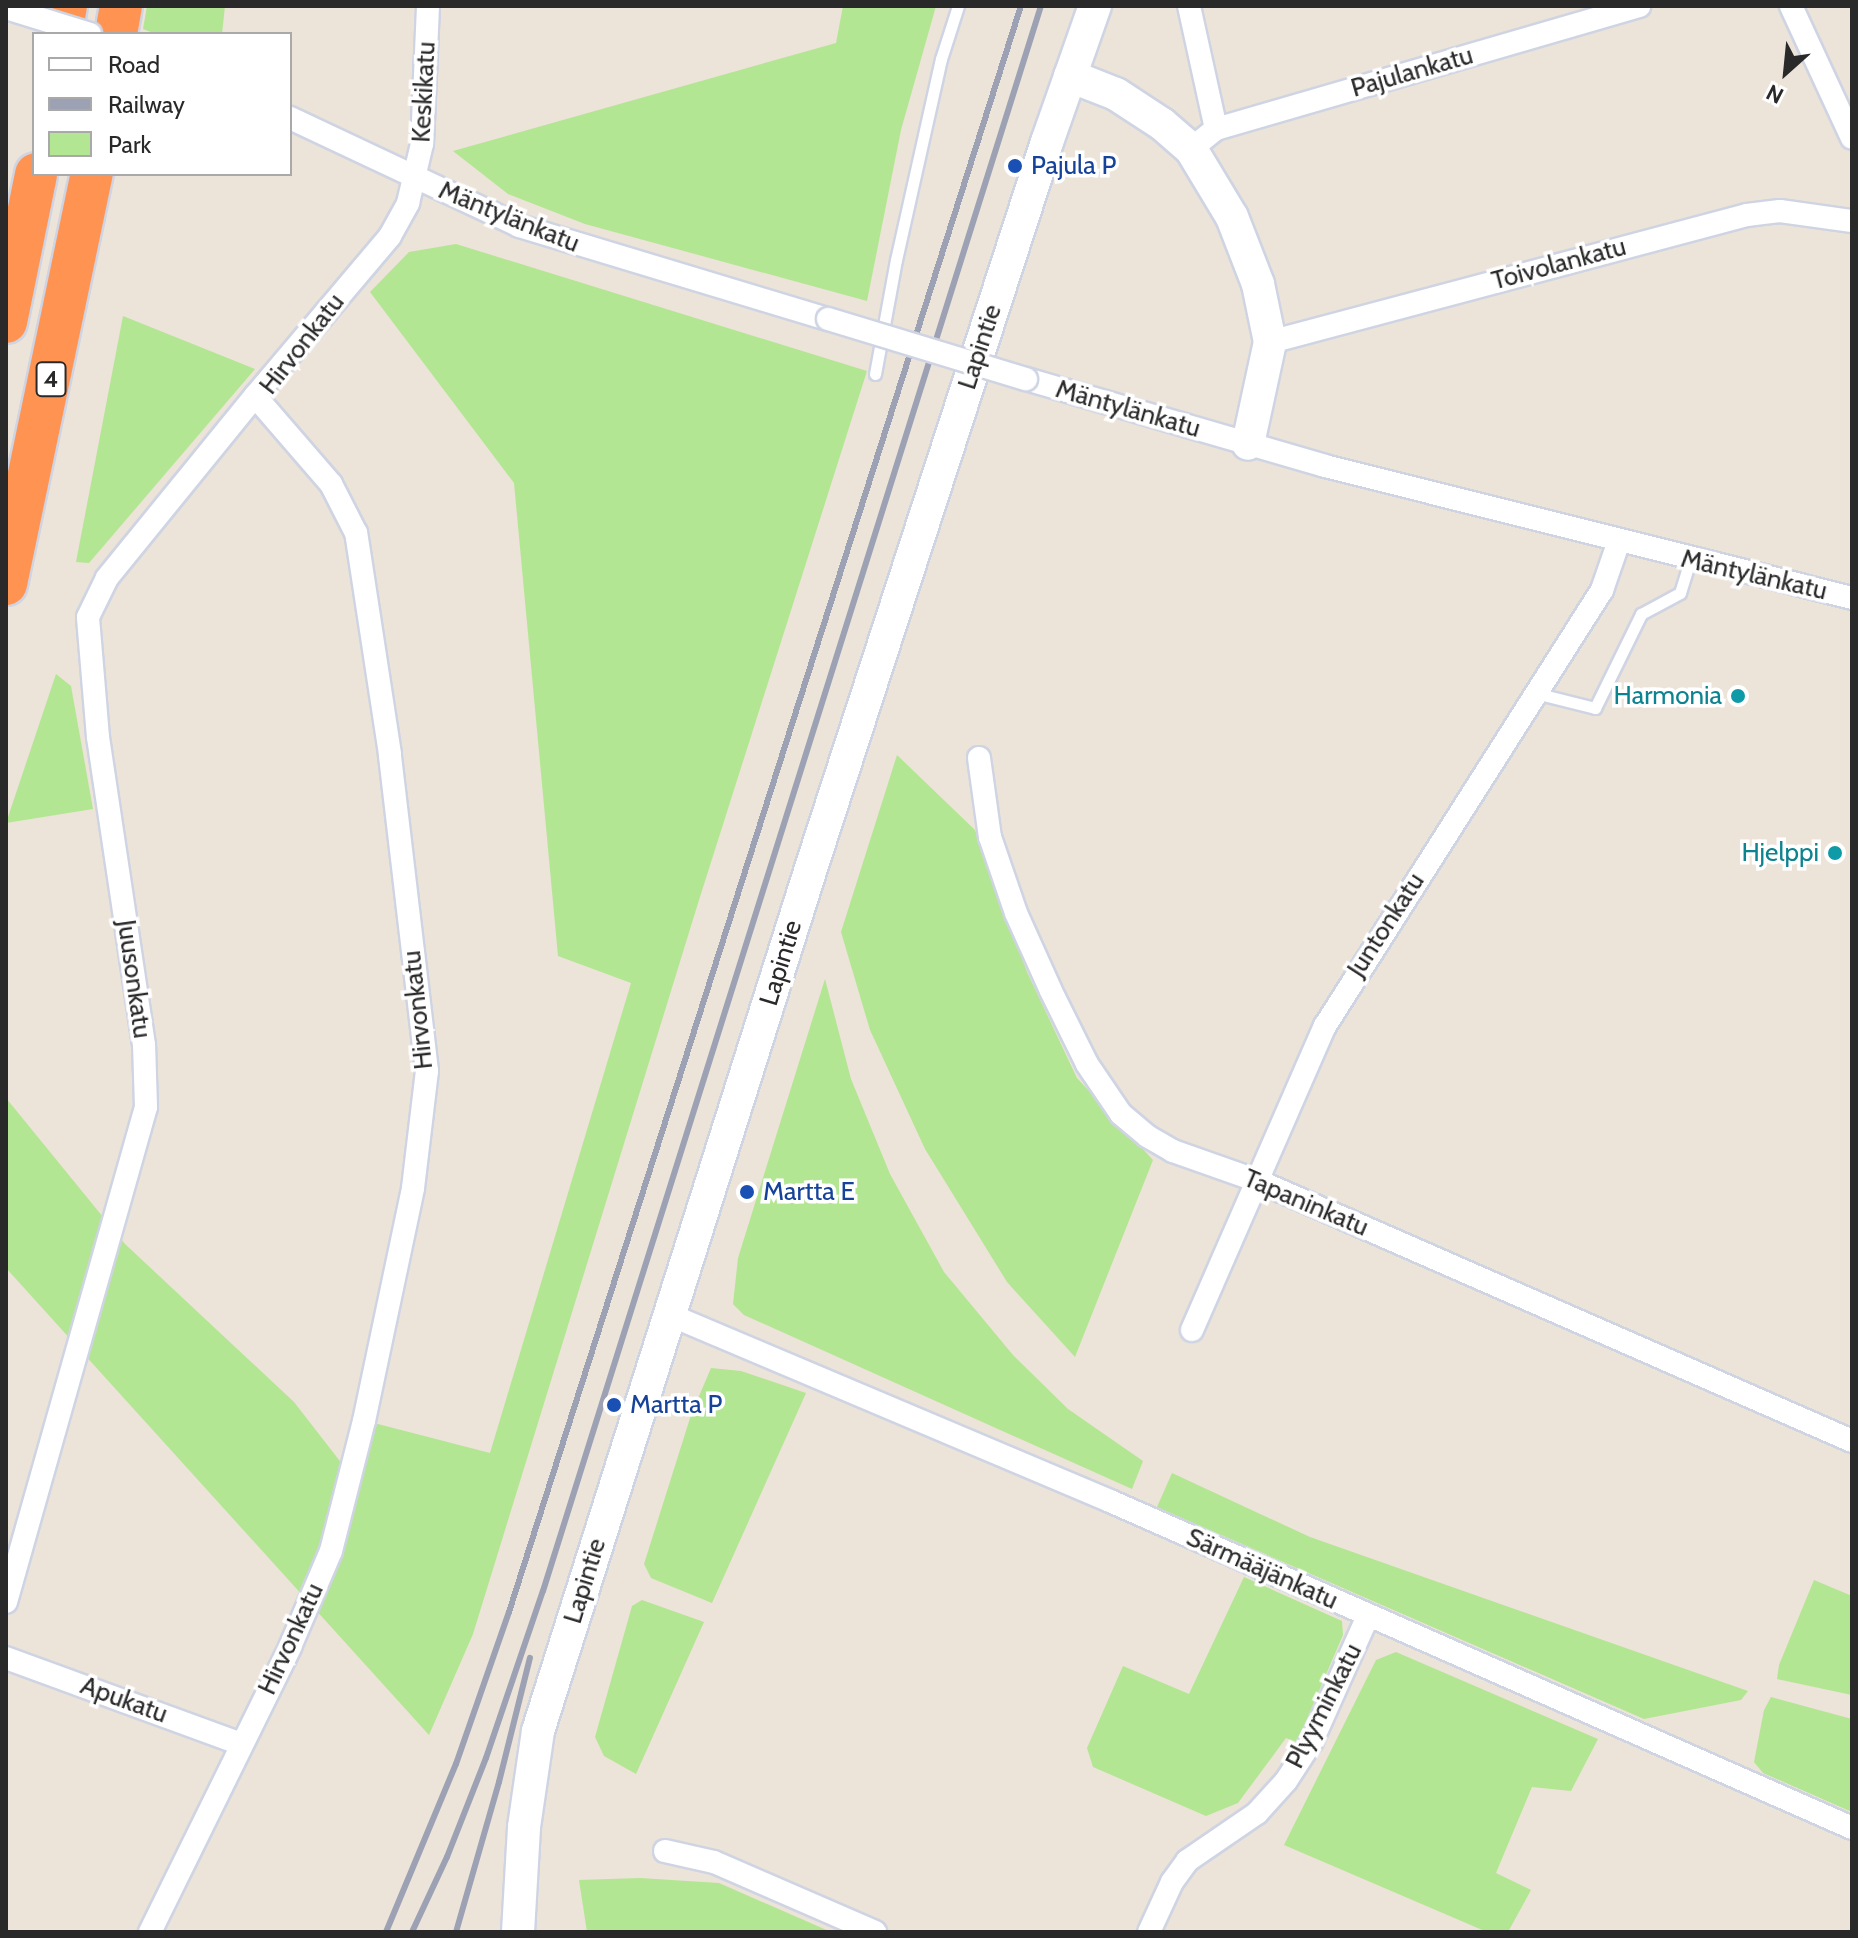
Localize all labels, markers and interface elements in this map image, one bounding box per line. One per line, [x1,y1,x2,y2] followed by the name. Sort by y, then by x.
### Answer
[32,32,292,176] legend
[1746,32,1826,112] north arrow
[1347,40,1477,104] street label: Pajulankatu
[406,41,442,143] street label: Keskikatu
[108,50,160,79] text: Road
[1762,78,1788,109] text: N
[108,90,185,119] text: Railway
[108,130,151,159] text: Park
[1031,150,1116,182] place label: Pajula P
[1006,157,1024,175] marker: Pajula P
[434,175,584,259] street label: Mäntylänkatu
[1488,231,1630,297] street label: Toivolankatu
[253,287,351,401] street label: Hirvonkatu
[952,301,1008,393] street label: Lapintie
[35,359,67,399] road number: 4
[1052,373,1204,445] street label: Mäntylänkatu
[1678,543,1830,607] street label: Mäntylänkatu
[1614,680,1722,712] place label: Harmonia
[1729,687,1747,705] marker: Harmonia
[1741,837,1819,869] place label: Hjelppi
[1826,844,1844,862] marker: Hjelppi
[1341,867,1431,983] street label: Juntonkatu
[753,917,809,1009] street label: Lapintie
[110,918,158,1040] street label: Juusonkatu
[396,949,440,1071] street label: Hirvonkatu
[1239,1163,1373,1243] street label: Tapaninkatu
[763,1176,855,1208] place label: Martta E
[738,1183,756,1201] marker: Martta E
[630,1389,722,1421] place label: Martta P
[605,1396,623,1414] marker: Martta P
[1182,1522,1342,1616] street label: Särmääjänkatu
[557,1535,613,1627] street label: Lapintie
[252,1578,330,1700] street label: Hirvonkatu
[1279,1638,1369,1774] street label: Plyyminkatu
[76,1670,172,1730] street label: Apukatu

